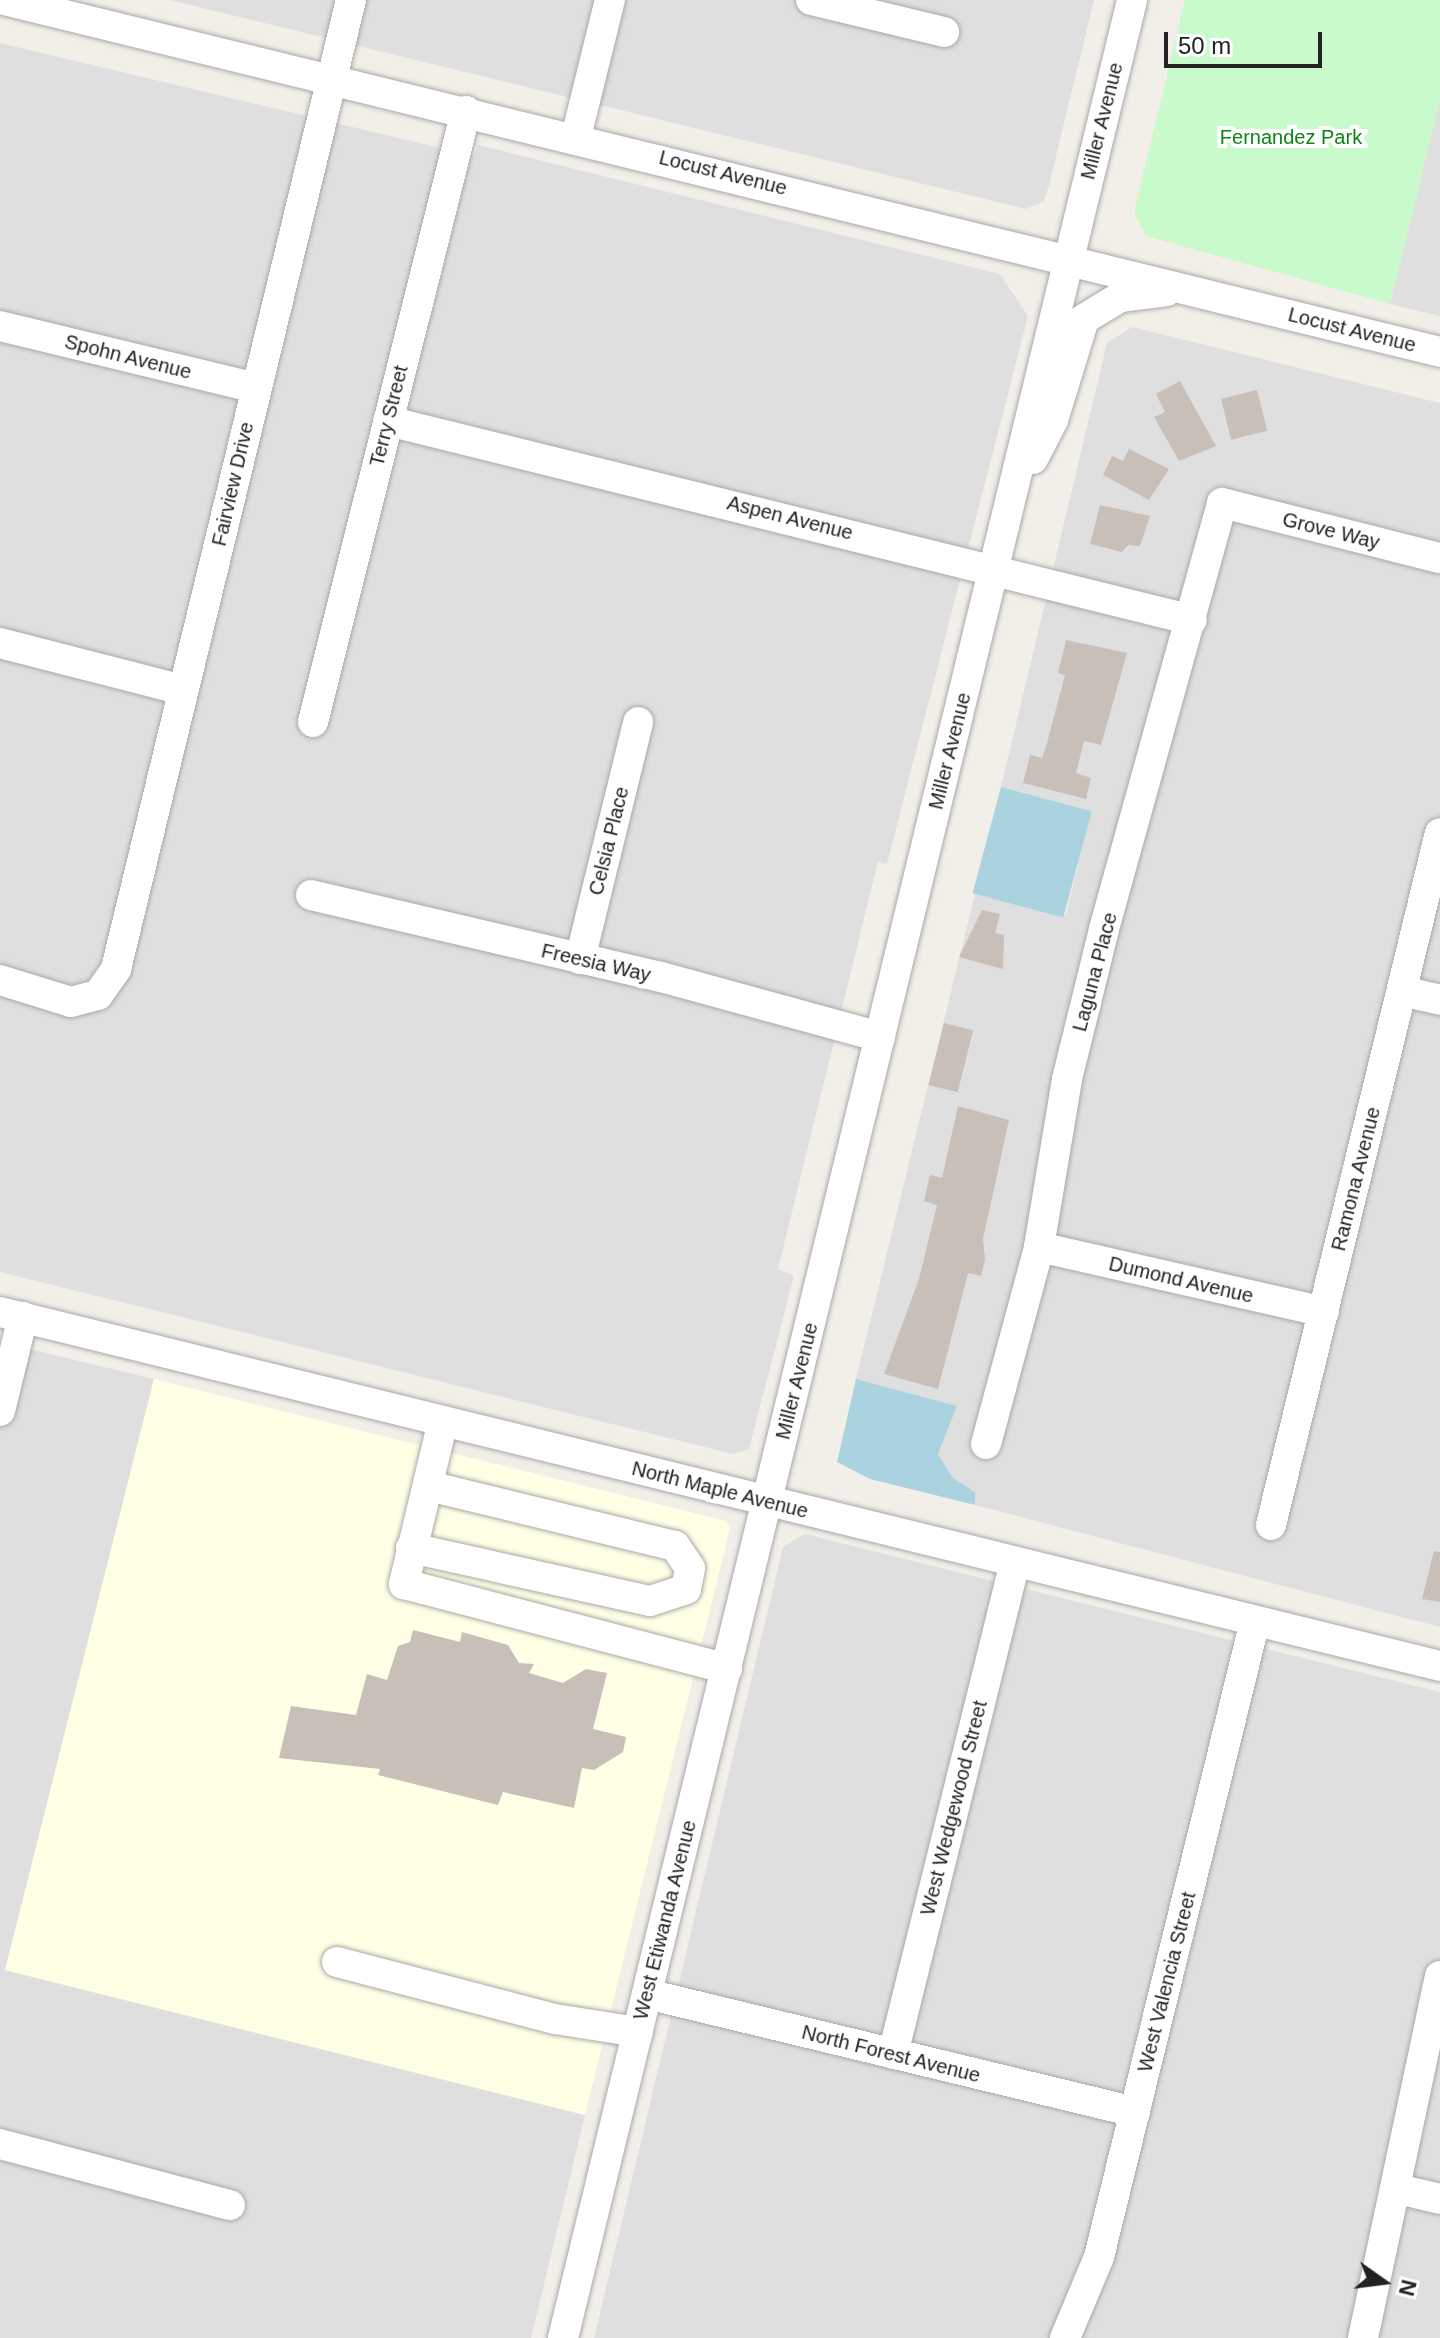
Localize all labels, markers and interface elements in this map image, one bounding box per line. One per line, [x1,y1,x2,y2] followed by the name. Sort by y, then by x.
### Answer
[1168,16,1326,66] scale bar
[1178,32,1231,59] text: 50 m
[1076,59,1128,183] street label: Miller Avenue
[1220,125,1362,149] park label: Fernandez Park
[656,145,790,201] street label: Locust Avenue
[1285,302,1419,358] street label: Locust Avenue
[62,330,194,384] street label: Spohn Avenue
[365,363,413,469] street label: Terry Street
[207,420,259,548] street label: Fairview Drive
[724,491,856,545] street label: Aspen Avenue
[1280,507,1382,555] street label: Grove Way
[924,689,976,813] street label: Miller Avenue
[584,784,634,898] street label: Celsia Place
[1068,910,1122,1034] street label: Laguna Place
[539,939,653,987] street label: Freesia Way
[1326,1104,1386,1254] street label: Ramona Avenue
[1106,1252,1256,1308] street label: Dumond Avenue
[771,1319,823,1443] street label: Miller Avenue
[629,1456,811,1524] street label: North Maple Avenue
[916,1698,992,1918] street label: West Wedgewood Street
[628,1817,702,2023] street label: West Etiwanda Avenue
[1133,1889,1201,2075] street label: West Valencia Street
[799,2020,983,2088] street label: North Forest Avenue
[1344,2242,1424,2322] north arrow
[1394,2277,1422,2299] text: N

